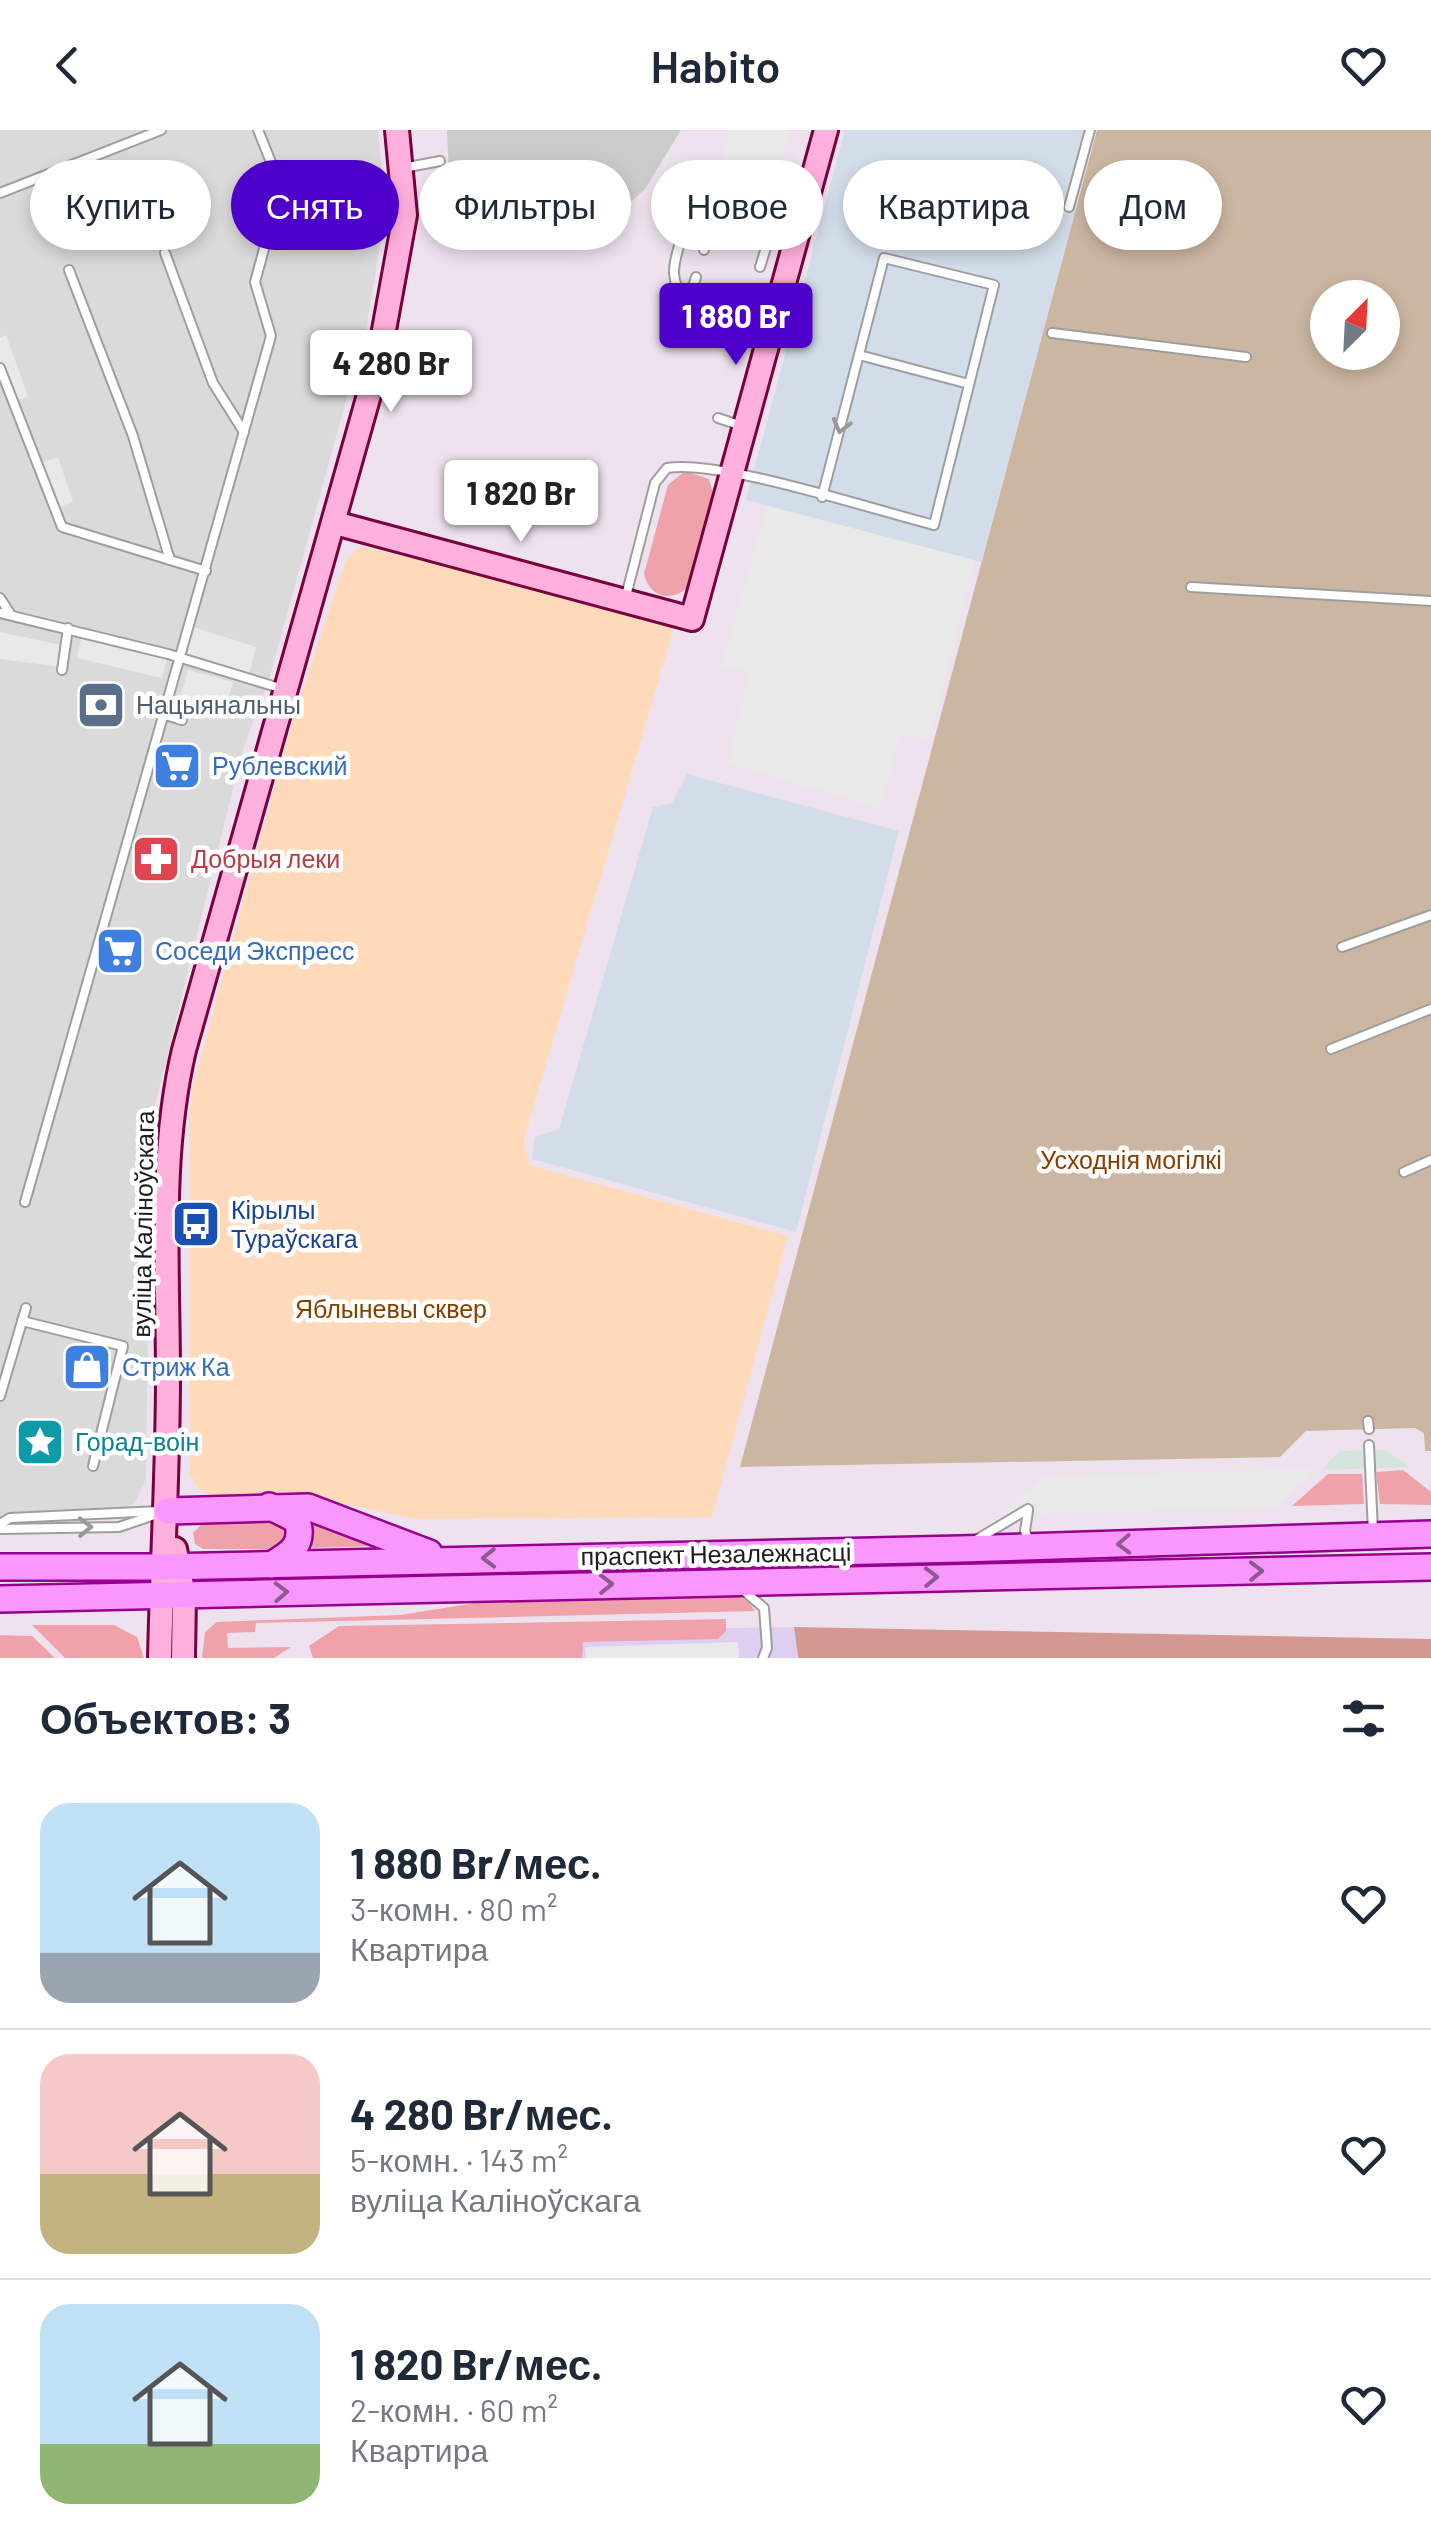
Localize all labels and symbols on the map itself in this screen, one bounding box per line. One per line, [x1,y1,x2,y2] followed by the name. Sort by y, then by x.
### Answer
[1310,280,1400,370] north arrow
[633,283,839,368] pin: 1 880 Br
[288,330,494,415] pin: 4 280 Br
[831,417,852,434] one-way arrow
[418,460,624,545] pin: 1 820 Br
[75,679,127,731] bank icon: Нацыянальны
[136,689,301,719] place label: Нацыянальны
[151,740,203,792] supermarket icon: Рублевский
[212,750,348,780] place label: Рублевский
[130,833,182,885] pharmacy icon: Добрыя леки
[191,843,340,873] place label: Добрыя леки
[94,925,146,977] supermarket icon: Соседи Экспресс
[155,935,354,965] place label: Соседи Экспресс
[125,1110,159,1338] street label: вуліца Каліноўскага
[1040,1144,1222,1174] park label: Усходнія могілкі
[231,1194,358,1253] place label: Кірылы Тураўскага
[170,1198,222,1250] bus stop icon: Кірылы Тураўскага
[295,1293,487,1323] park label: Яблыневы сквер
[61,1341,113,1393] shop icon: Стриж Ка
[122,1351,230,1381] place label: Стриж Ка
[14,1416,66,1468] place icon: Горад-воін
[75,1426,199,1456] place label: Горад-воін
[78,1517,94,1538] one-way arrow
[1115,1534,1131,1555] one-way arrow
[580,1536,852,1570] street label: праспект Незалежнасці
[481,1548,497,1569] one-way arrow
[1248,1560,1264,1581] one-way arrow
[923,1567,939,1588] one-way arrow
[598,1574,614,1595] one-way arrow
[273,1582,289,1603] one-way arrow

